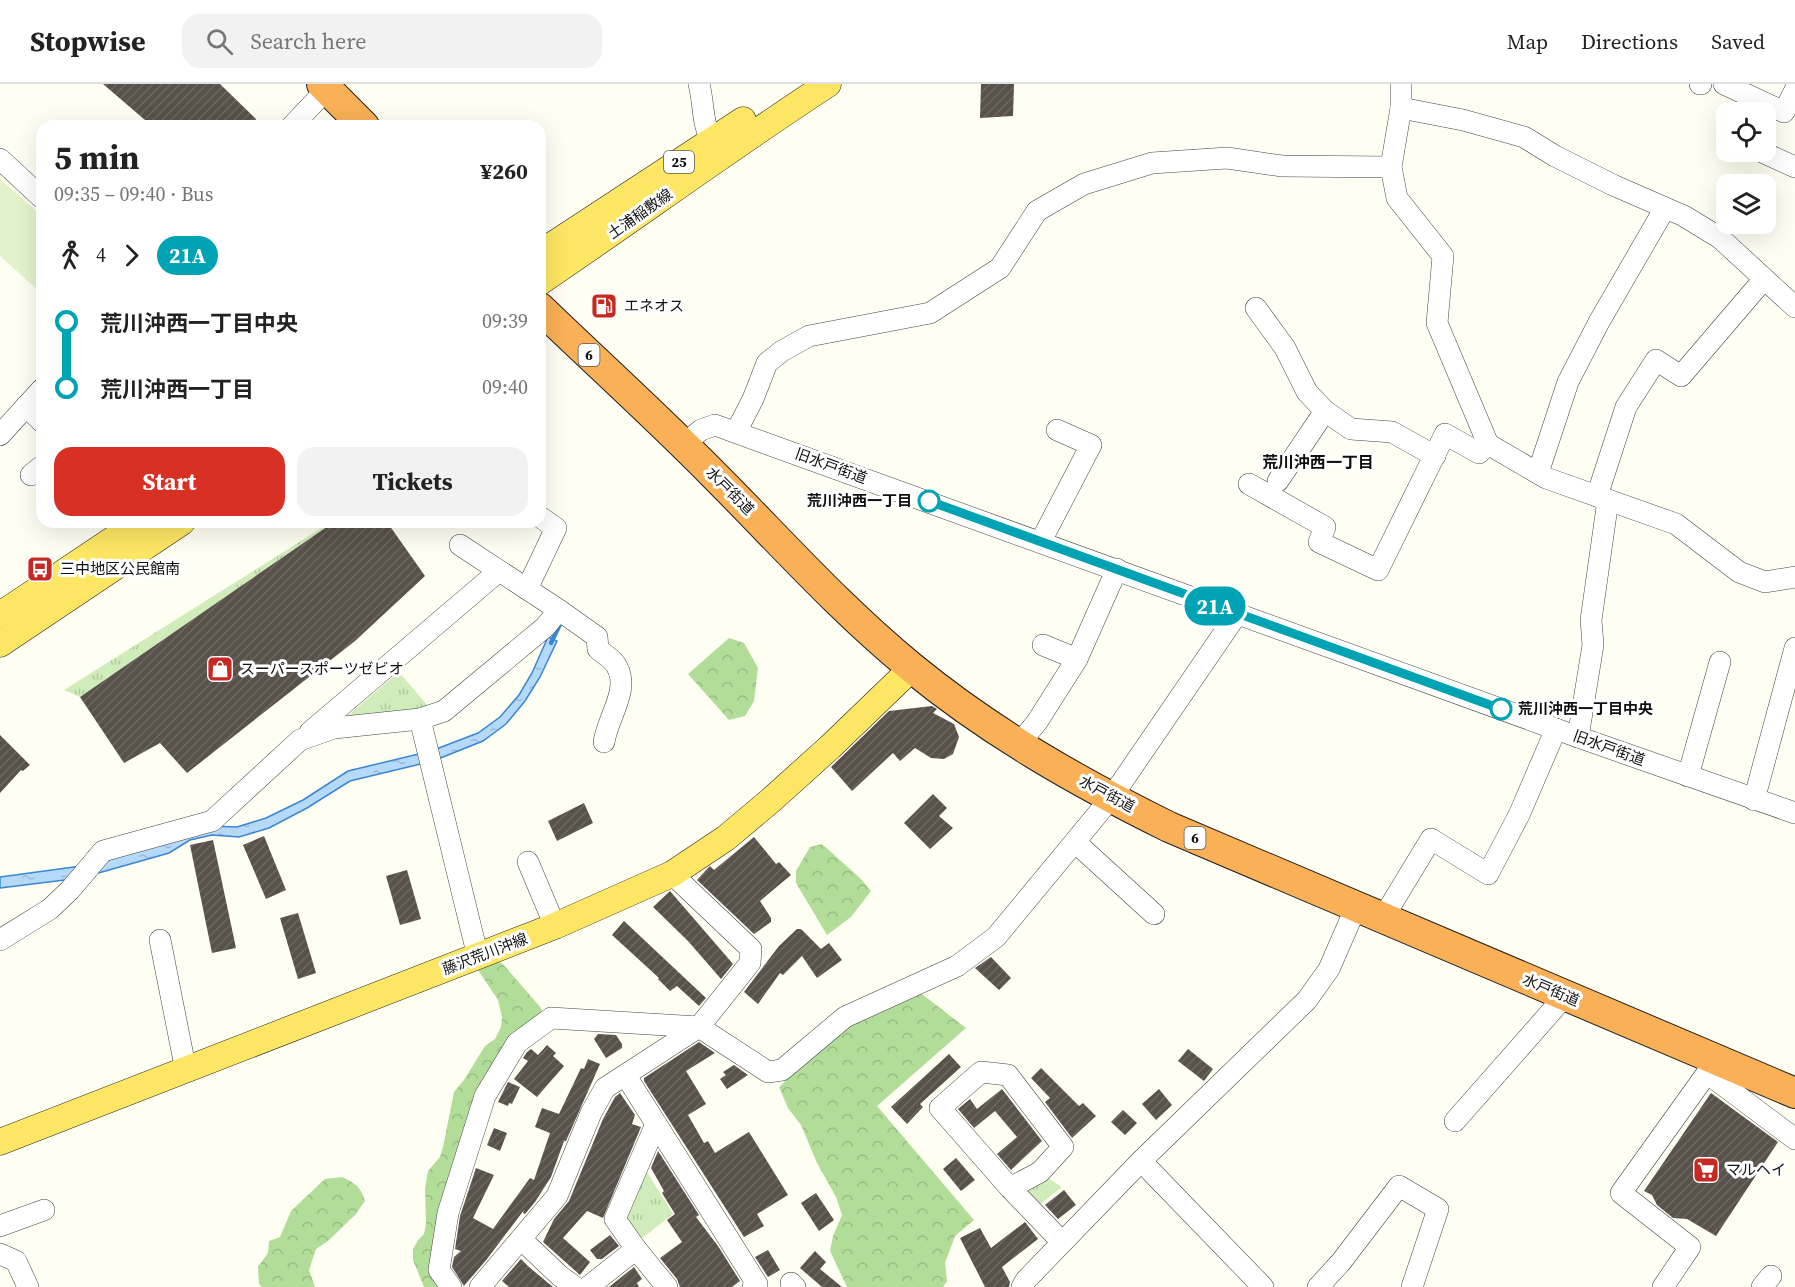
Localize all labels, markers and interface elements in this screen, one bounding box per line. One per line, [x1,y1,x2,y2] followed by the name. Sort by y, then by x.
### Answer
[182,14,602,68] search box
[30,22,146,60] text: Stopwise
[203,25,236,58] icon: search
[251,26,367,56] text: Search here
[1507,27,1548,56] text: Map
[1581,27,1678,56] text: Directions
[1711,27,1765,56] text: Saved
[1716,102,1776,234] map controls
[1716,102,1776,162] button: locate
[54,135,140,180] text: 5 min
[664,151,694,173] road number: 25
[480,156,528,186] text: ¥260
[1716,174,1776,234] button: layers
[54,180,213,208] text: 09:35 – 09:40 · Bus
[603,183,676,244] street label: 土浦稲敷線
[54,239,87,272] icon: walk
[115,239,148,272] icon: forward
[96,241,106,269] text: 4
[169,241,206,270] text: 21A
[589,291,619,321] fuel station icon: エネオス
[624,295,684,316] place label: エネオス
[482,307,528,335] text: 09:39
[100,308,298,338] text: 荒川沖西一丁目中央
[578,344,600,366] road number: 6
[482,373,528,401] text: 09:40
[100,374,254,404] text: 荒川沖西一丁目
[792,443,870,488] street label: 旧水戸街道
[54,447,285,516] button: Start
[297,447,528,516] button: Tickets
[1262,451,1374,473] district label: 荒川沖西一丁目
[702,462,759,519] street label: 水戸街道
[807,490,912,511] place label: 荒川沖西一丁目
[918,490,940,512] marker: 荒川沖西一丁目
[25,554,55,584] bus stop icon: 三中地区公民館南
[60,558,180,579] place label: 三中地区公民館南
[1180,586,1250,626] line badge: 21A
[1197,592,1233,621] text: 21A
[205,654,235,684] shop icon: スーパースポーツゼビオ
[240,658,404,679] place label: スーパースポーツゼビオ
[1490,698,1512,720] marker: 荒川沖西一丁目中央
[1518,698,1653,719] place label: 荒川沖西一丁目中央
[1570,725,1648,770] street label: 旧水戸街道
[1076,770,1139,817] street label: 水戸街道
[1184,827,1206,849] road number: 6
[439,928,531,979] street label: 藤沢荒川沖線
[1519,968,1583,1011] street label: 水戸街道
[1691,1155,1721,1185] supermarket icon: マルヘイ
[1726,1159,1786,1180] place label: マルヘイ

